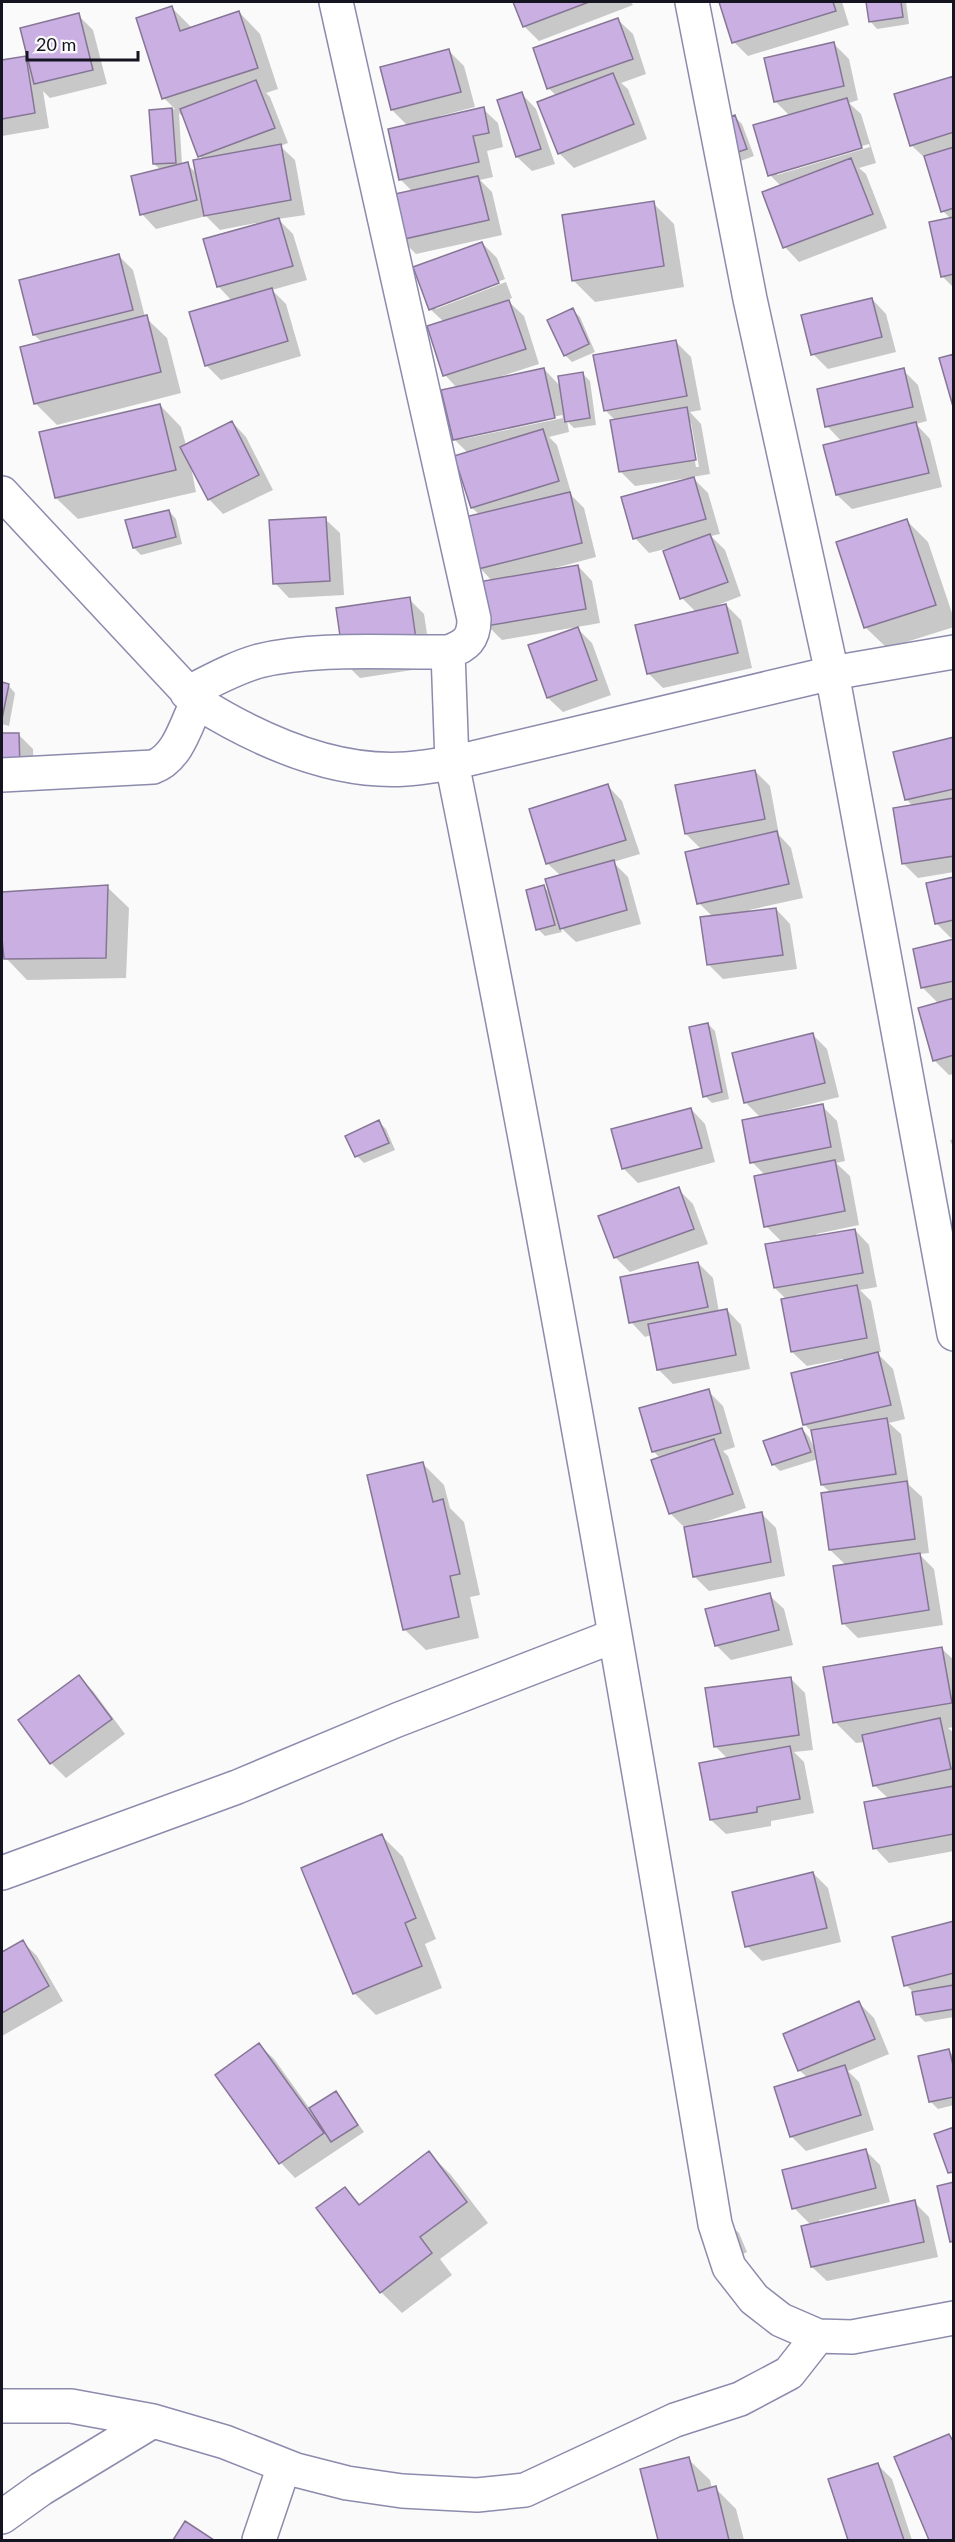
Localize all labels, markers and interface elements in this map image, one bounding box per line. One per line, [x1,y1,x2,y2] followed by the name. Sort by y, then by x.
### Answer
[27,24,138,62] scale bar
[36,33,76,55] text: 20 m

